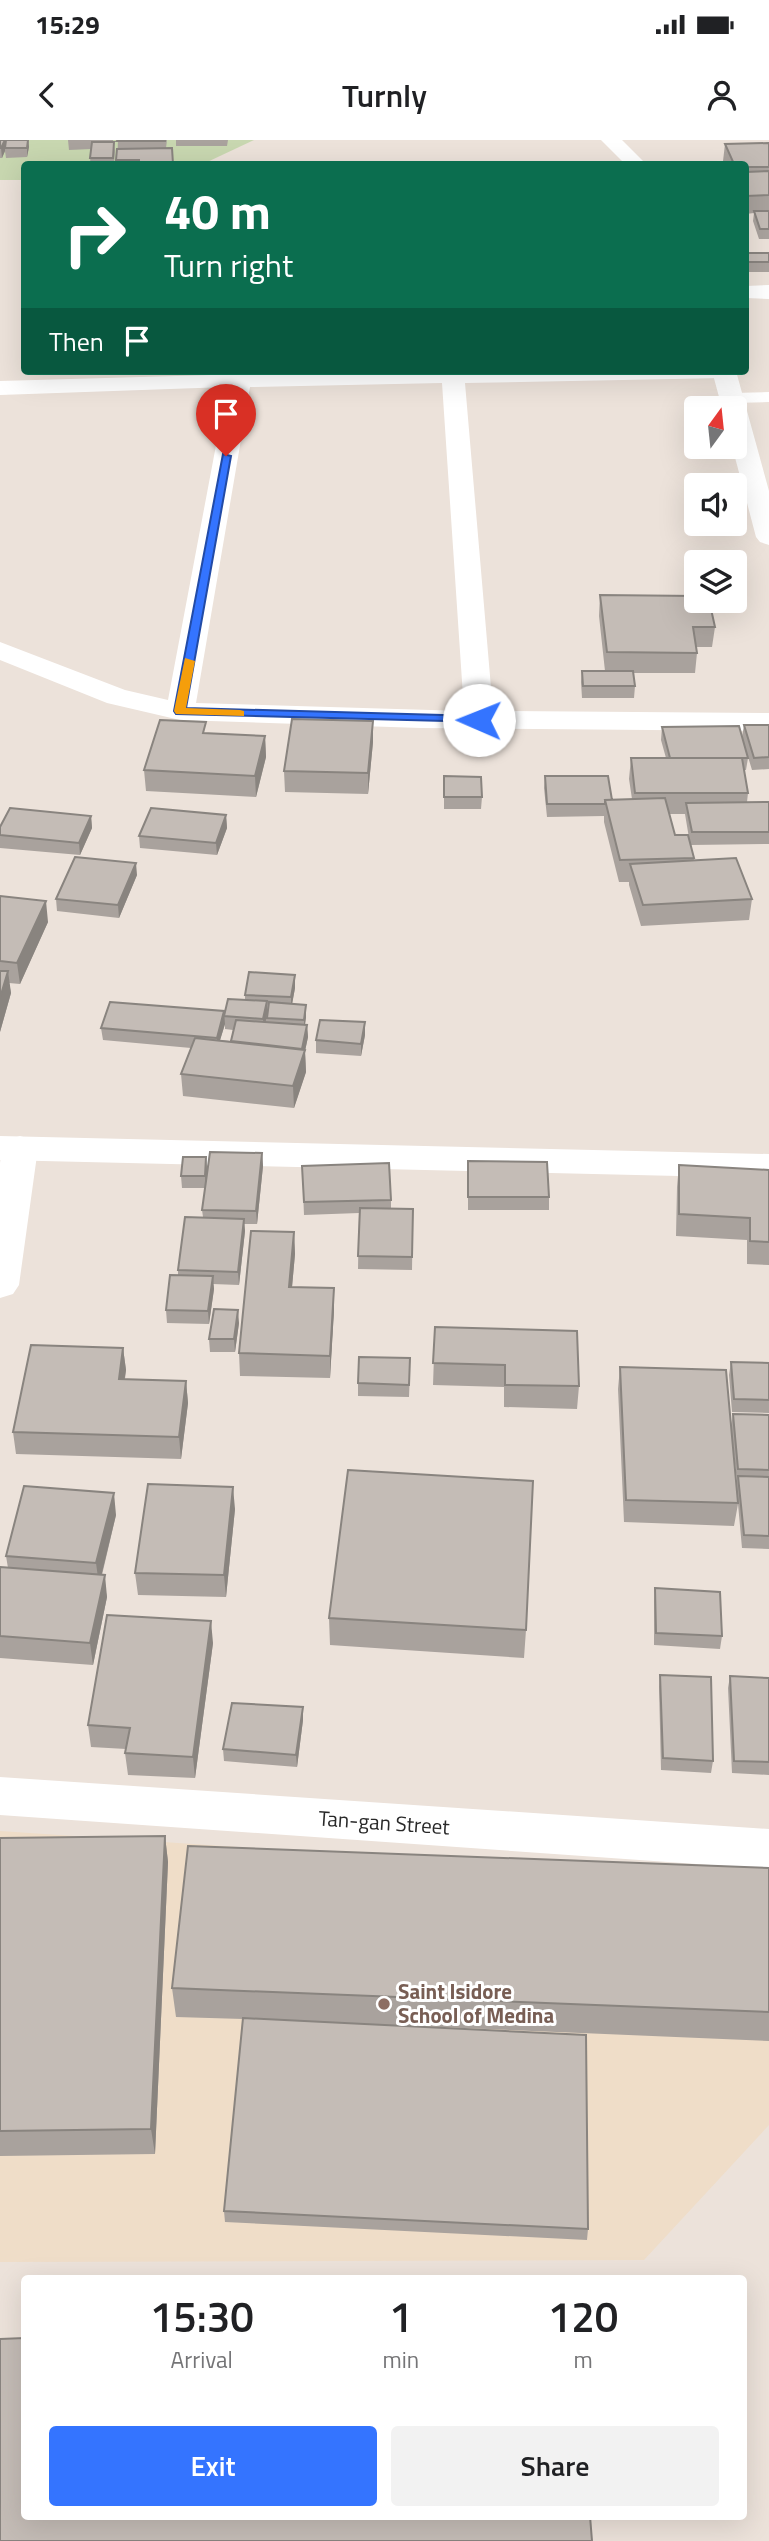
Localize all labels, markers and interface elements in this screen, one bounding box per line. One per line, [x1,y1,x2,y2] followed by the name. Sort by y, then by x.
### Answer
[35,5,100,44] text: 15:29
[342,71,427,119] text: Turnly
[28,76,66,114] icon: back
[703,76,741,114] icon: person
[164,173,271,248] text: 40 m
[49,189,140,280] icon: right
[164,241,293,289] text: Turn right
[49,322,104,361] text: Then
[118,322,156,360] icon: arrive
[196,384,256,456] pin
[207,395,245,433] icon: arrive
[684,396,747,458] north arrow
[684,396,747,613] map controls
[684,473,747,536] button: sound
[684,550,747,613] button: layers
[442,683,516,757] position arrow
[317,1801,451,1843] street label: Tan-gan Street
[398,1975,554,2031] place label: Saint Isidore School of Medina
[376,1996,392,2012] marker: Saint Isidore School of Medina
[150,2284,254,2348] text: 15:30
[389,2284,413,2348] text: 1
[548,2284,618,2348] text: 120
[171,2342,233,2377] text: Arrival
[382,2342,419,2377] text: min
[573,2342,593,2377] text: m
[49,2426,377,2506] button: Exit
[391,2426,719,2506] button: Share

